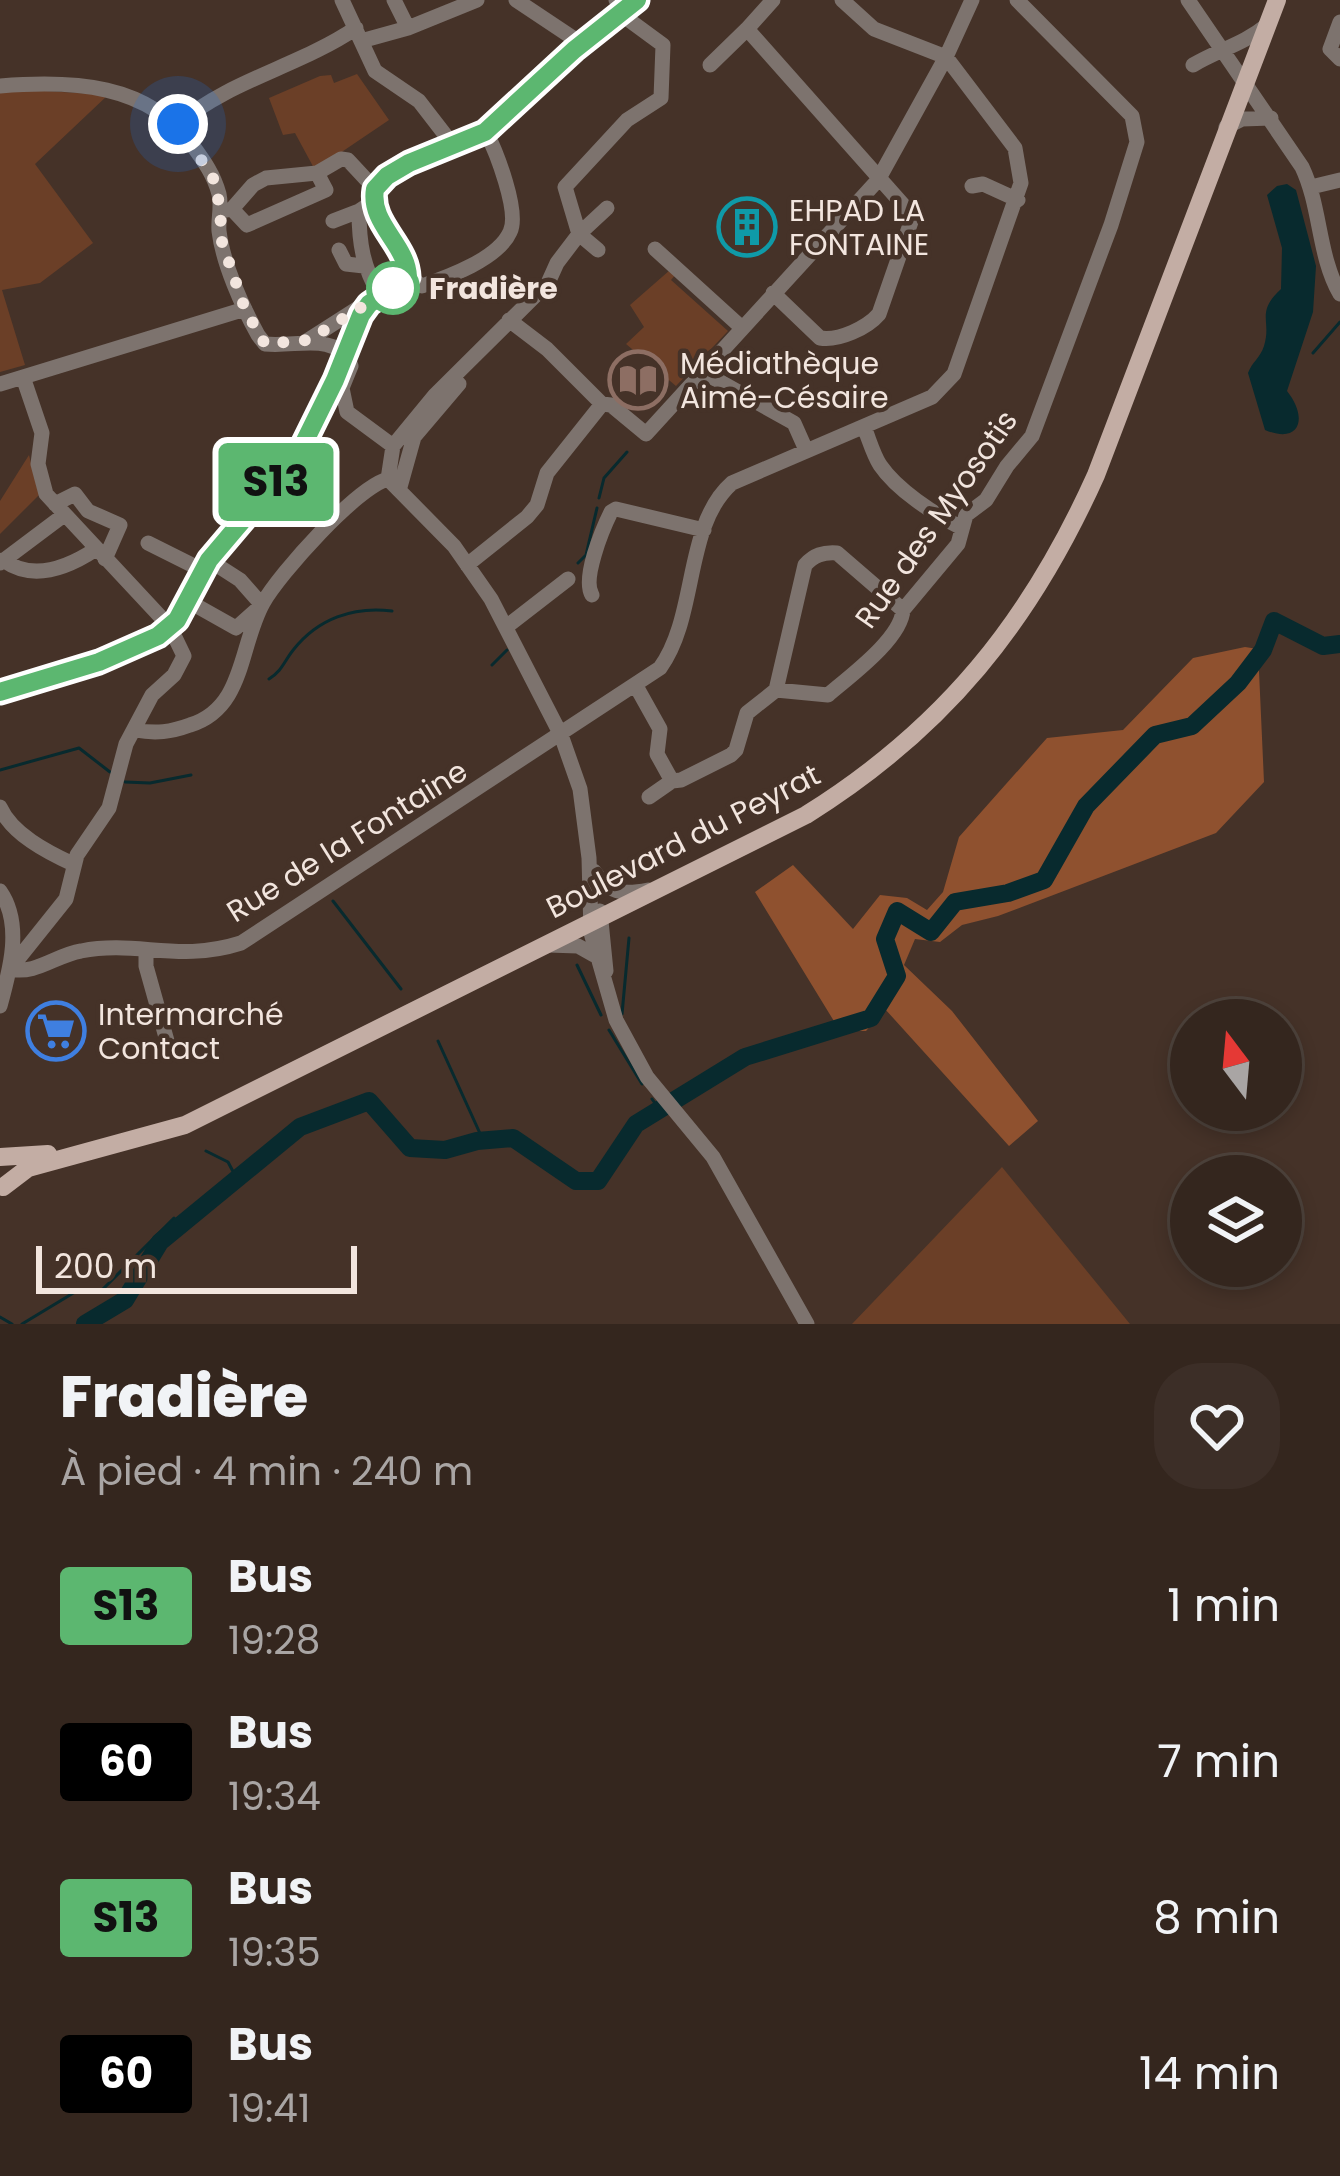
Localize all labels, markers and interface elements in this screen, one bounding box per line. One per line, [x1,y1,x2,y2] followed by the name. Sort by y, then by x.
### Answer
[148,94,208,154] your location
[789,189,929,266] place label: EHPAD LA FONTAINE
[716,196,778,258] building icon: EHPAD LA FONTAINE
[368,263,418,313] marker: Fradière
[429,267,558,310] place label: Fradière
[680,342,889,419] place label: Médiathèque Aimé-Césaire
[607,349,669,411] library icon: Médiathèque Aimé-Césaire
[845,401,1027,637] street label: Rue des Myosotis
[207,443,345,521] line badge: S13
[242,452,310,511] text: S13
[218,750,476,932] street label: Rue de la Fontaine
[539,753,827,929] street label: Boulevard du Peyrat
[98,993,284,1070] place label: Intermarché Contact
[1170,999,1302,1131] north arrow
[1170,999,1302,1287] map controls
[25,1000,87,1062] supermarket icon: Intermarché Contact
[1170,1155,1302,1287] button: layers
[36,1240,357,1293] scale bar
[54,1243,157,1290] text: 200 m
[60,1357,308,1437] text: Fradière
[1154,1363,1280,1489] button: heart
[60,1444,473,1499] text: À pied · 4 min · 240 m
[228,1545,313,1608] text: Bus
[1167,1574,1280,1637] text: 1 min
[92,1576,160,1635] text: S13
[228,1613,320,1668] text: 19:28
[228,1701,313,1764] text: Bus
[1157,1730,1280,1793] text: 7 min
[99,1732,153,1791] text: 60
[228,1769,321,1824] text: 19:34
[228,1857,313,1920] text: Bus
[1153,1886,1280,1949] text: 8 min
[92,1888,160,1947] text: S13
[228,1925,321,1980] text: 19:35
[228,2013,313,2076] text: Bus
[1139,2042,1280,2105] text: 14 min
[99,2044,153,2103] text: 60
[228,2081,310,2136] text: 19:41

